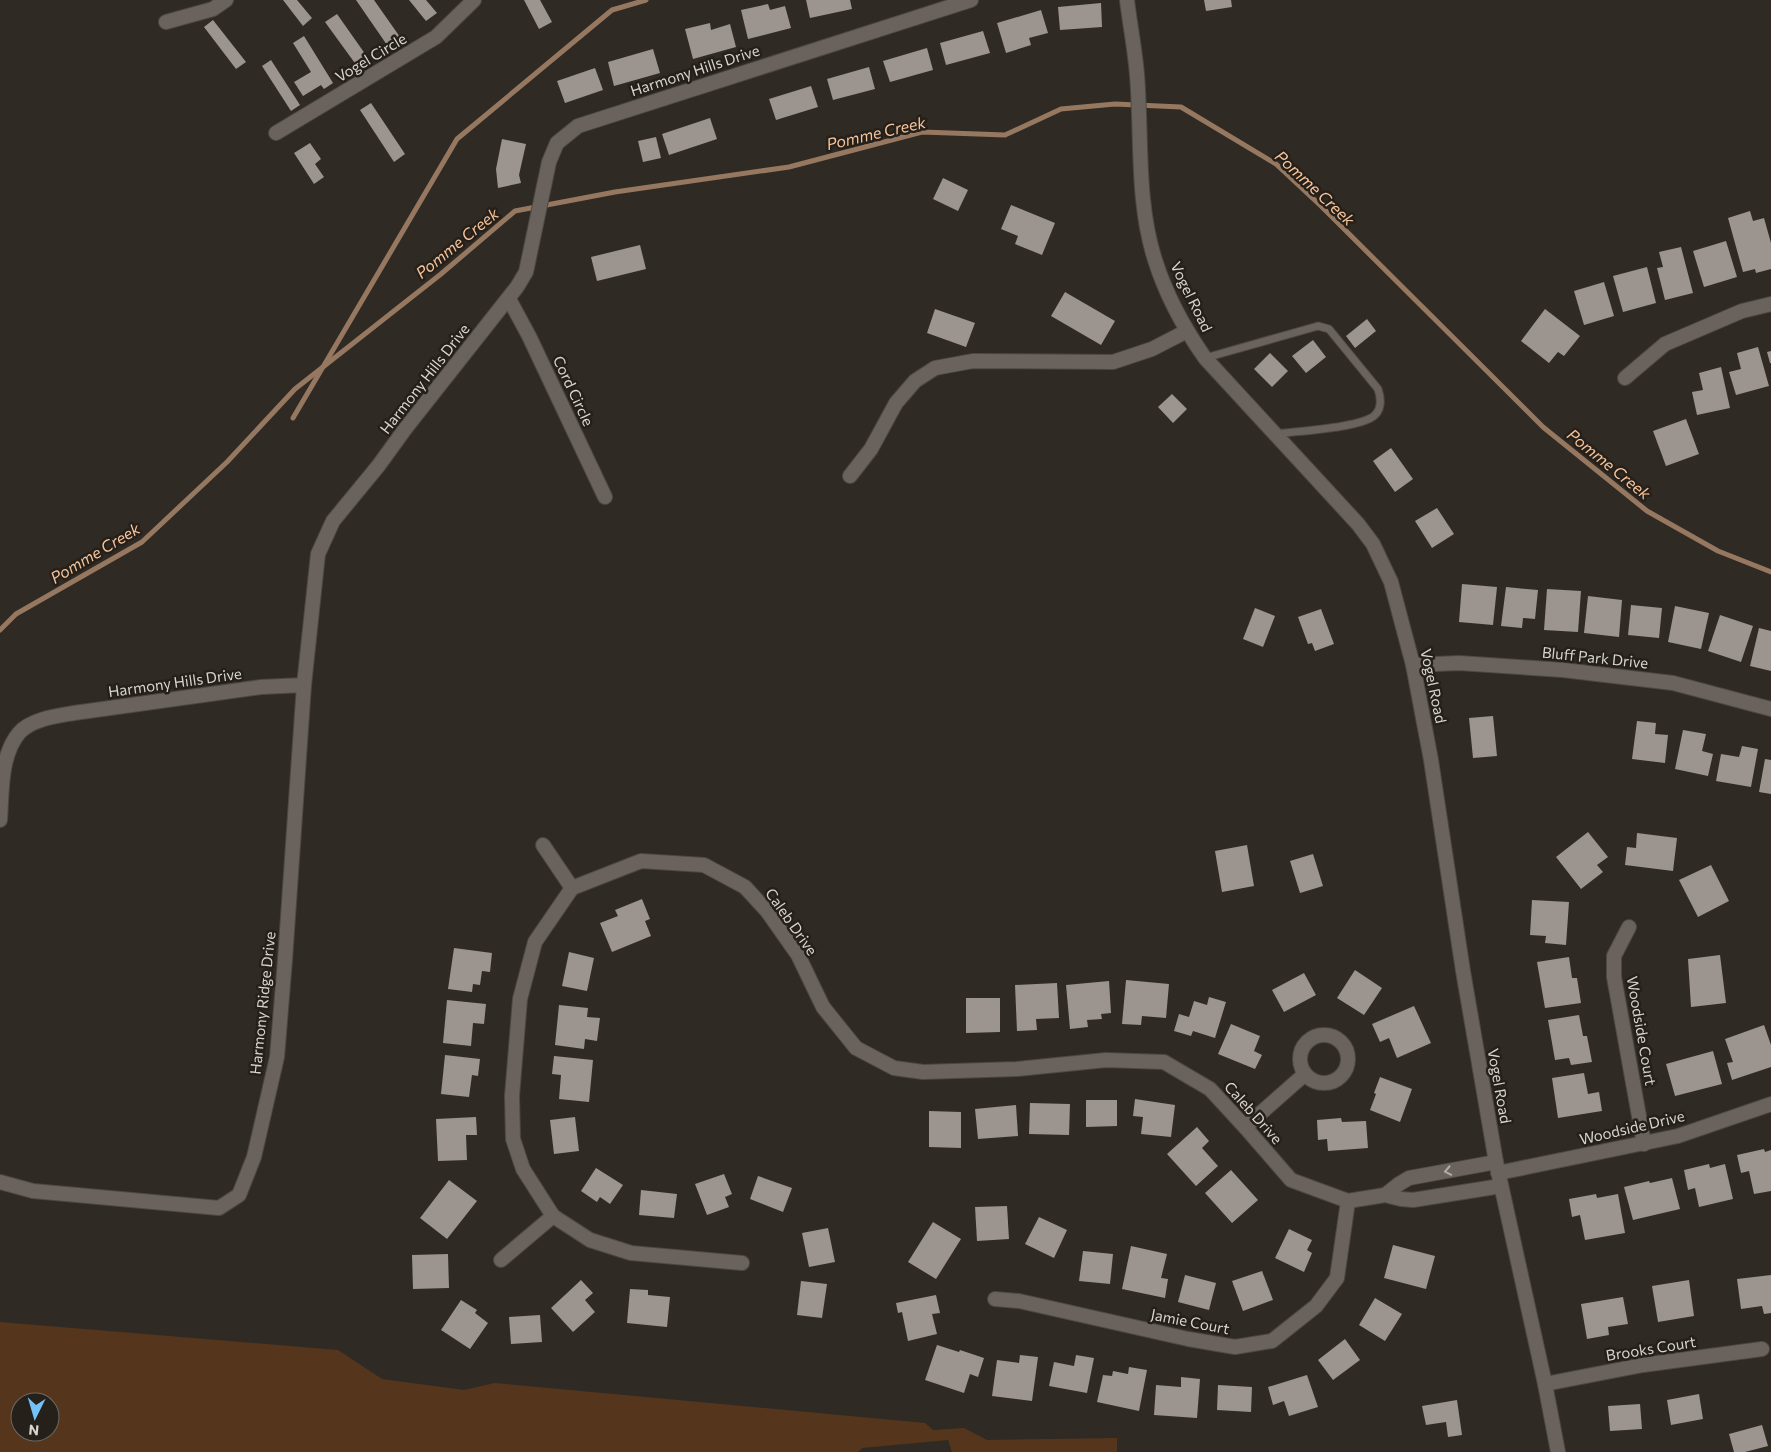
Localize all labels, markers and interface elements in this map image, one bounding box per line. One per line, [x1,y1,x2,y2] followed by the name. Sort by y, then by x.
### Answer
[332,29,409,85] street label: Vogel Circle
[628,41,762,99] street label: Harmony Hills Drive
[824,112,928,153] water label: Pomme Creek
[1272,146,1359,229] water label: Pomme Creek
[411,203,502,282] water label: Pomme Creek
[1167,259,1217,335] street label: Vogel Road
[376,320,473,437] street label: Harmony Hills Drive
[550,353,598,429] street label: Cord Circle
[1564,424,1655,503] water label: Pomme Creek
[46,518,143,587] water label: Pomme Creek
[1541,642,1649,672] street label: Bluff Park Drive
[1417,647,1451,725] street label: Vogel Road
[107,664,243,700] street label: Harmony Hills Drive
[762,884,822,959] street label: Caleb Drive
[246,930,278,1075] street label: Harmony Ridge Drive
[1624,975,1660,1087] street label: Woodside Court
[1485,1047,1515,1125] street label: Vogel Road
[1221,1077,1287,1147] street label: Caleb Drive
[1578,1106,1686,1148] street label: Woodside Drive
[1444,1165,1453,1176] one-way arrow
[1149,1305,1231,1337] street label: Jamie Court
[1605,1332,1697,1364] street label: Brooks Court
[10,1392,60,1442] north arrow
[28,1422,40,1439] text: N

